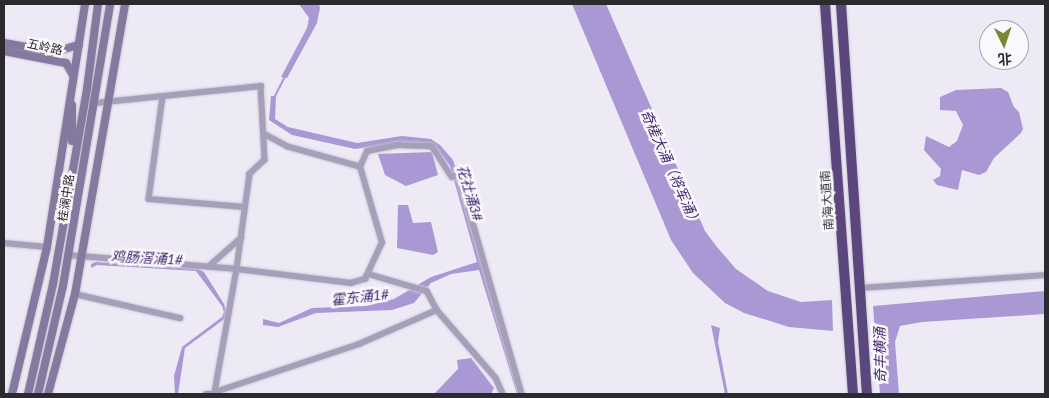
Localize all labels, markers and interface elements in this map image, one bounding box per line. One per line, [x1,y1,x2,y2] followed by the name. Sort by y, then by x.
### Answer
[979,20,1029,70] north arrow
[26,36,64,58] street label: 五岭路
[997,50,1013,68] text: 北
[638,107,704,229] water label: 奇槎大涌（将军涌）
[453,163,487,223] water label: 花社涌3#
[818,170,836,230] street label: 南海大道南
[55,173,77,223] street label: 桂澜中路
[110,248,184,268] water label: 鸡肠滘涌1#
[330,286,390,308] water label: 霍东涌1#
[871,327,889,383] water label: 奇丰横涌

